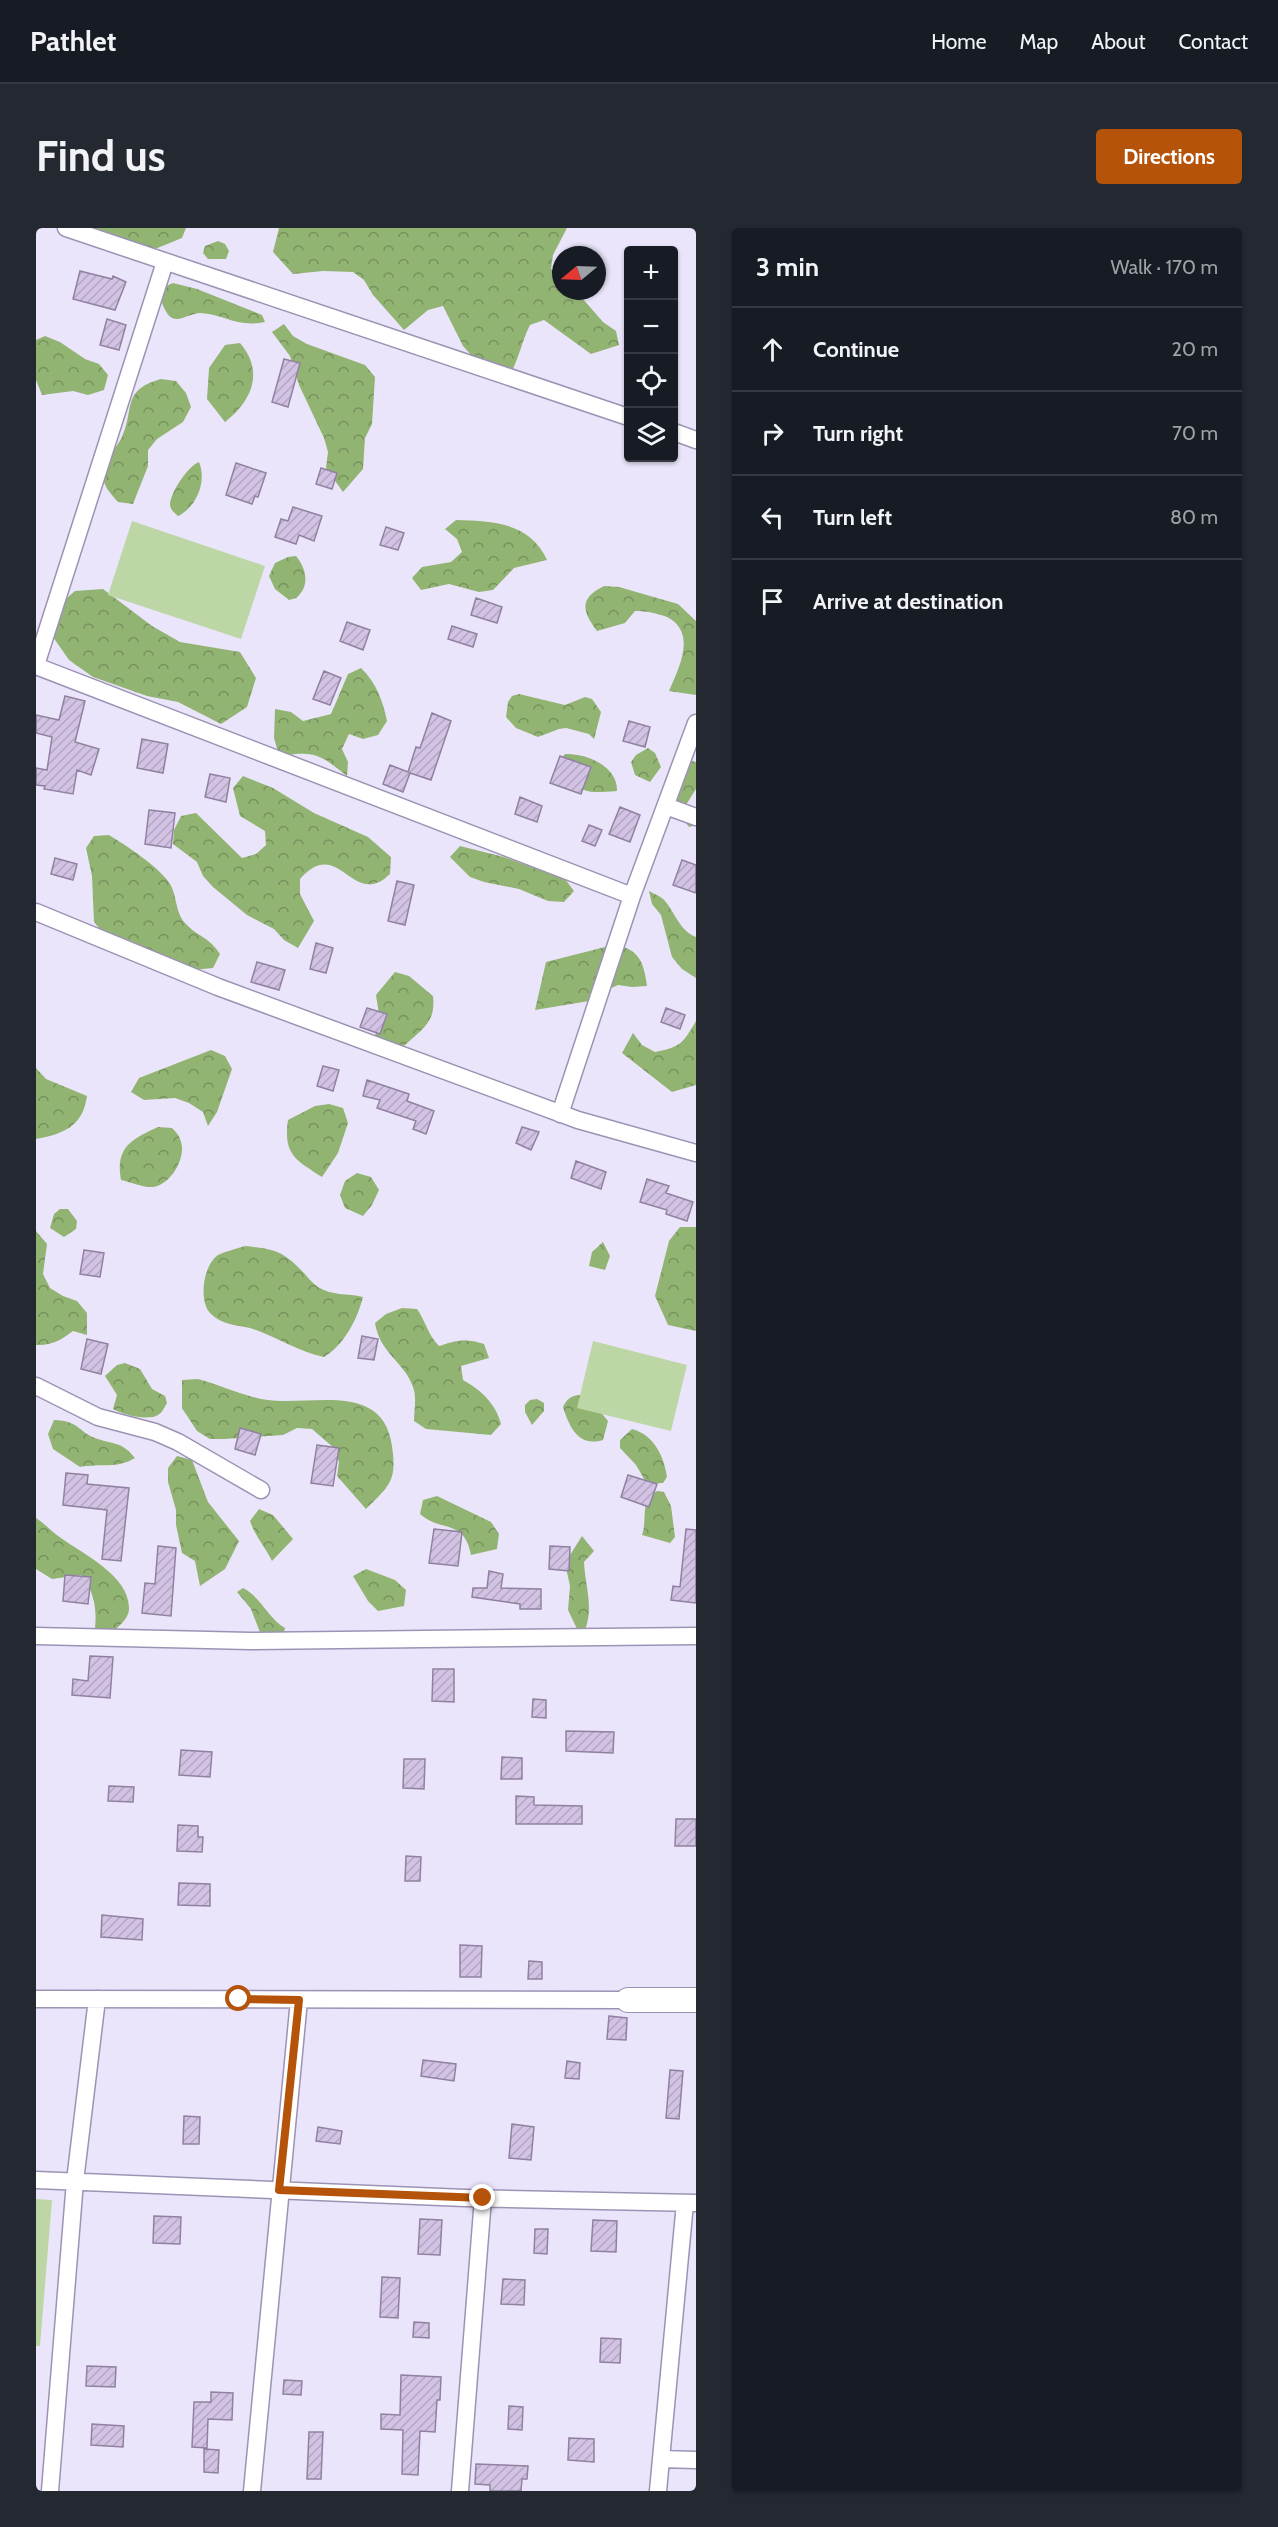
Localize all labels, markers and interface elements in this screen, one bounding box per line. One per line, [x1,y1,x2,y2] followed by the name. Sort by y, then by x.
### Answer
[30,24,116,58] text: Pathlet
[931,29,987,54] text: Home
[1020,29,1058,54] text: Map
[1091,29,1145,54] text: About
[1178,29,1248,54] text: Contact
[1096,129,1242,184] button: Directions
[36,130,165,182] text: Find us
[552,246,606,300] north arrow
[624,246,678,462] map controls
[624,246,678,300] button: +
[756,251,819,283] text: 3 min
[1110,255,1218,279] text: Walk · 170 m
[624,300,678,354] button: −
[756,333,789,366] icon: ahead
[813,336,899,363] text: Continue
[1172,337,1218,361] text: 20 m
[624,354,678,408] button: locate
[624,408,678,462] button: layers
[756,417,789,450] icon: right
[813,420,903,447] text: Turn right
[1172,421,1218,445] text: 70 m
[756,501,789,534] icon: left
[813,504,892,531] text: Turn left
[1170,505,1218,529] text: 80 m
[756,585,789,618] icon: arrive
[813,588,1003,615] text: Arrive at destination
[225,1985,251,2011] route start
[469,2184,495,2210] route end

